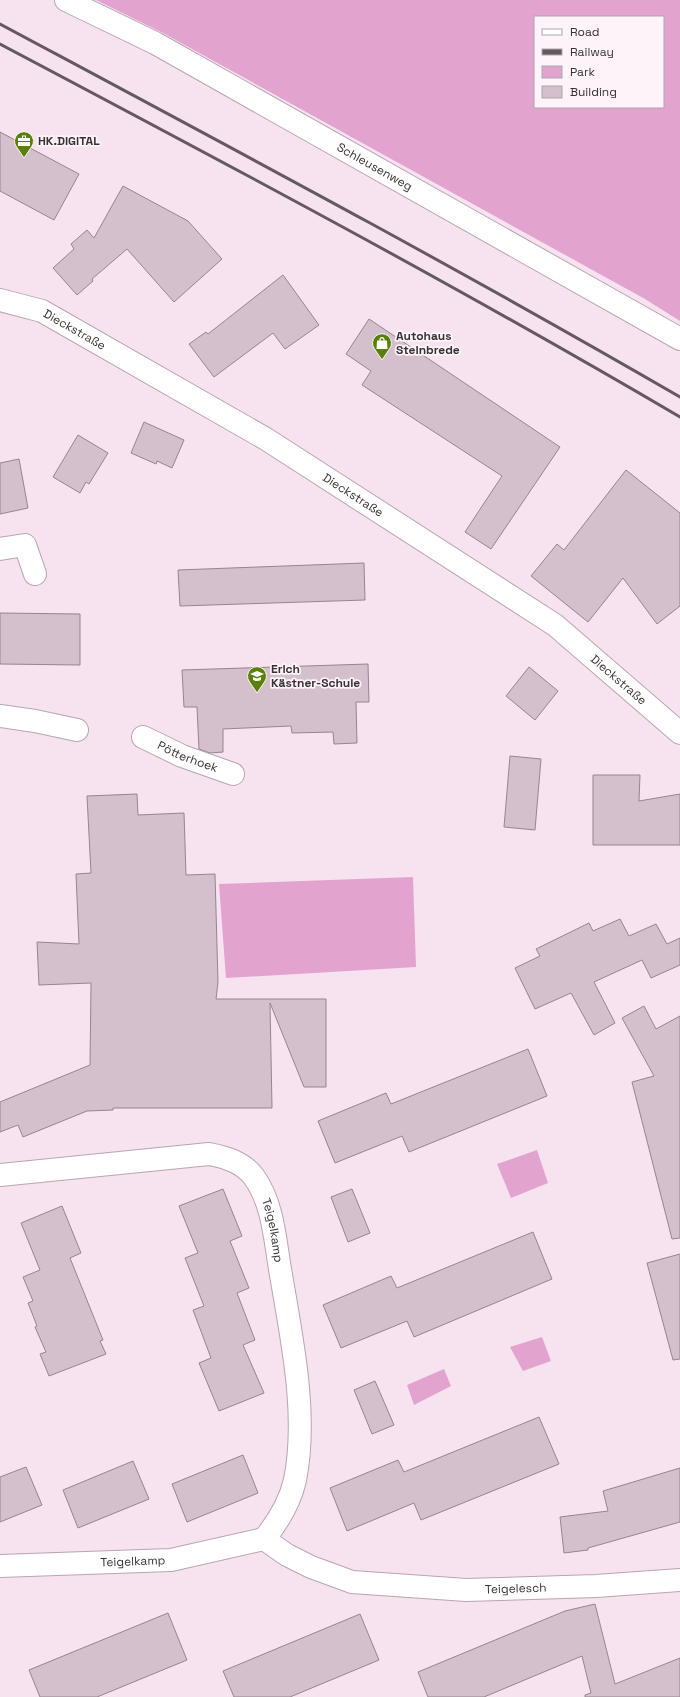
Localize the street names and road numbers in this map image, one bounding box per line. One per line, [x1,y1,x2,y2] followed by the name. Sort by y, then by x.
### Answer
[334,139,415,195] street label: Schleusenweg
[41,306,109,354] street label: Dieckstraße
[320,470,387,520] street label: Dieckstraße
[587,651,650,709] street label: Dieckstraße
[155,737,221,776] street label: Pötterhoek
[258,1196,287,1264] street label: Teigelkamp
[100,1552,166,1570] street label: Teigelkamp
[485,1580,547,1597] street label: Teigelesch

